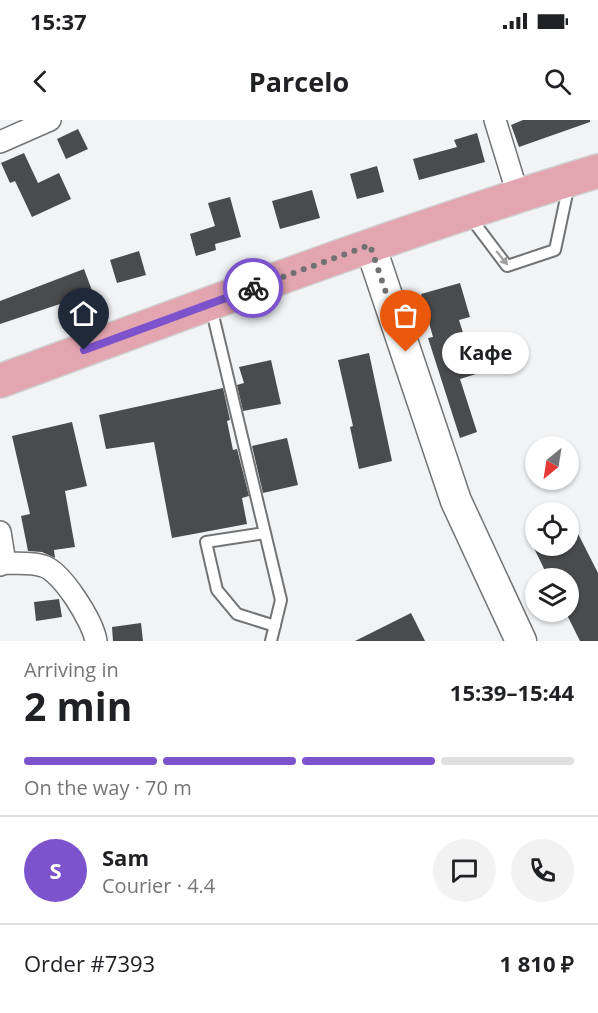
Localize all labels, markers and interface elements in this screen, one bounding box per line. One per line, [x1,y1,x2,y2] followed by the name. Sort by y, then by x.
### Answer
[30,6,87,36] text: 15:37
[249,63,349,100] text: Parcelo
[24,65,57,98] icon: back
[541,65,574,98] icon: search
[495,250,508,266] one-way arrow
[223,258,283,318] courier
[237,272,270,305] icon: bike
[58,288,109,350] pin
[380,290,431,352] pin
[67,297,100,330] icon: home
[389,299,422,332] icon: bag
[442,331,529,373] callout: Кафе
[459,339,512,366] text: Кафе
[525,436,579,490] north arrow
[525,436,579,622] map controls
[525,502,579,556] button: locate
[525,568,579,622] button: layers
[24,656,119,683] text: Arriving in
[450,677,574,707] text: 15:39–15:44
[24,679,132,732] text: 2 min
[24,774,192,801] text: On the way · 70 m
[433,839,496,902] button: chat
[511,839,574,902] button: phone
[102,842,149,872] text: Sam
[49,855,62,885] text: S
[102,872,215,899] text: Courier · 4.4
[24,948,155,978] text: Order #7393
[499,948,574,978] text: 1 810 ₽

